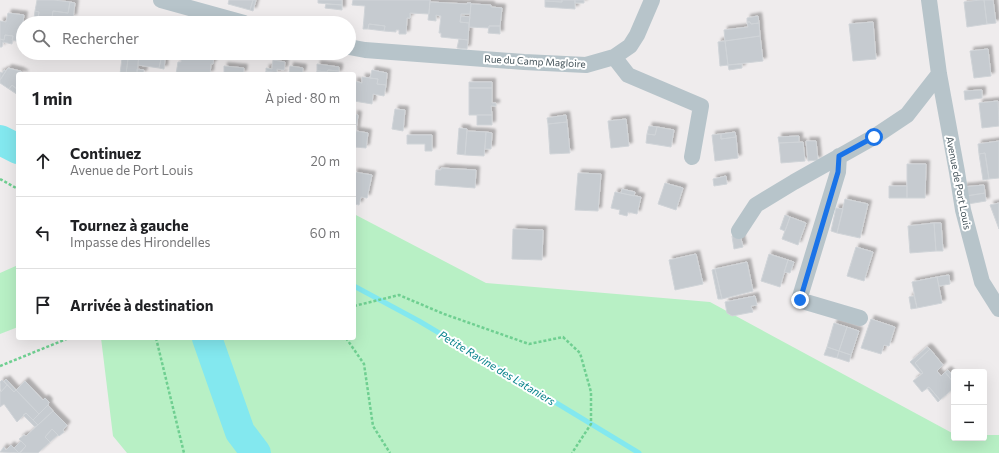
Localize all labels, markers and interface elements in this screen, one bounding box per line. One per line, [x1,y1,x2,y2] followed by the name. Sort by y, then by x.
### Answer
[16,16,356,60] search box
[30,27,52,49] icon: search
[62,29,139,47] text: Rechercher
[484,52,586,70] street label: Rue du Camp Magloire
[32,88,72,109] text: 1 min
[265,90,340,106] text: À pied · 80 m
[865,128,883,146] route start
[944,135,974,231] street label: Avenue de Port Louis
[70,144,141,162] text: Continuez
[32,150,54,172] icon: ahead
[311,153,340,169] text: 20 m
[70,162,193,178] text: Avenue de Port Louis
[70,216,189,234] text: Tournez à gauche
[32,222,54,244] icon: left
[310,225,340,241] text: 60 m
[70,234,210,250] text: Impasse des Hirondelles
[791,291,809,309] route end
[32,294,54,316] icon: arrive
[70,296,213,314] text: Arrivée à destination
[437,328,558,407] water label: Petite Ravine des Lataniers
[951,369,987,441] map controls
[951,369,987,405] button: +
[951,405,987,441] button: −

